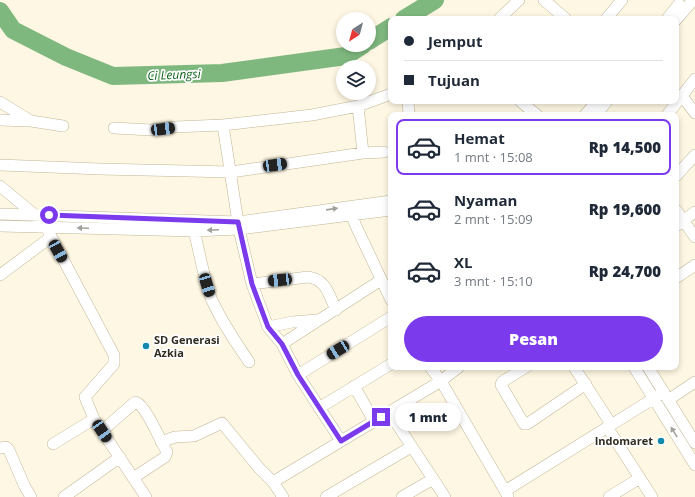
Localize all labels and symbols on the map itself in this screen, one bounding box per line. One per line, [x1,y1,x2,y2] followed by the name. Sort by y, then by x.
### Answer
[336,12,376,52] north arrow
[147,65,202,84] water label: Ci Leungsi
[150,122,176,136] car
[262,157,288,173] car
[40,206,58,224] route start
[326,206,338,212] one-way arrow
[76,225,89,231] one-way arrow
[207,227,219,234] one-way arrow
[47,238,69,264] car
[198,272,216,298] car
[267,273,293,287] car
[154,332,220,360] place label: SD Generasi Azkia
[325,339,351,361] car
[141,341,151,351] marker: SD Generasi Azkia
[395,403,461,431] callout: 1 mnt
[372,408,390,426] route end
[90,418,114,444] car
[671,426,678,438] one-way arrow
[595,433,653,448] place label: Indomaret
[656,436,666,446] marker: Indomaret

